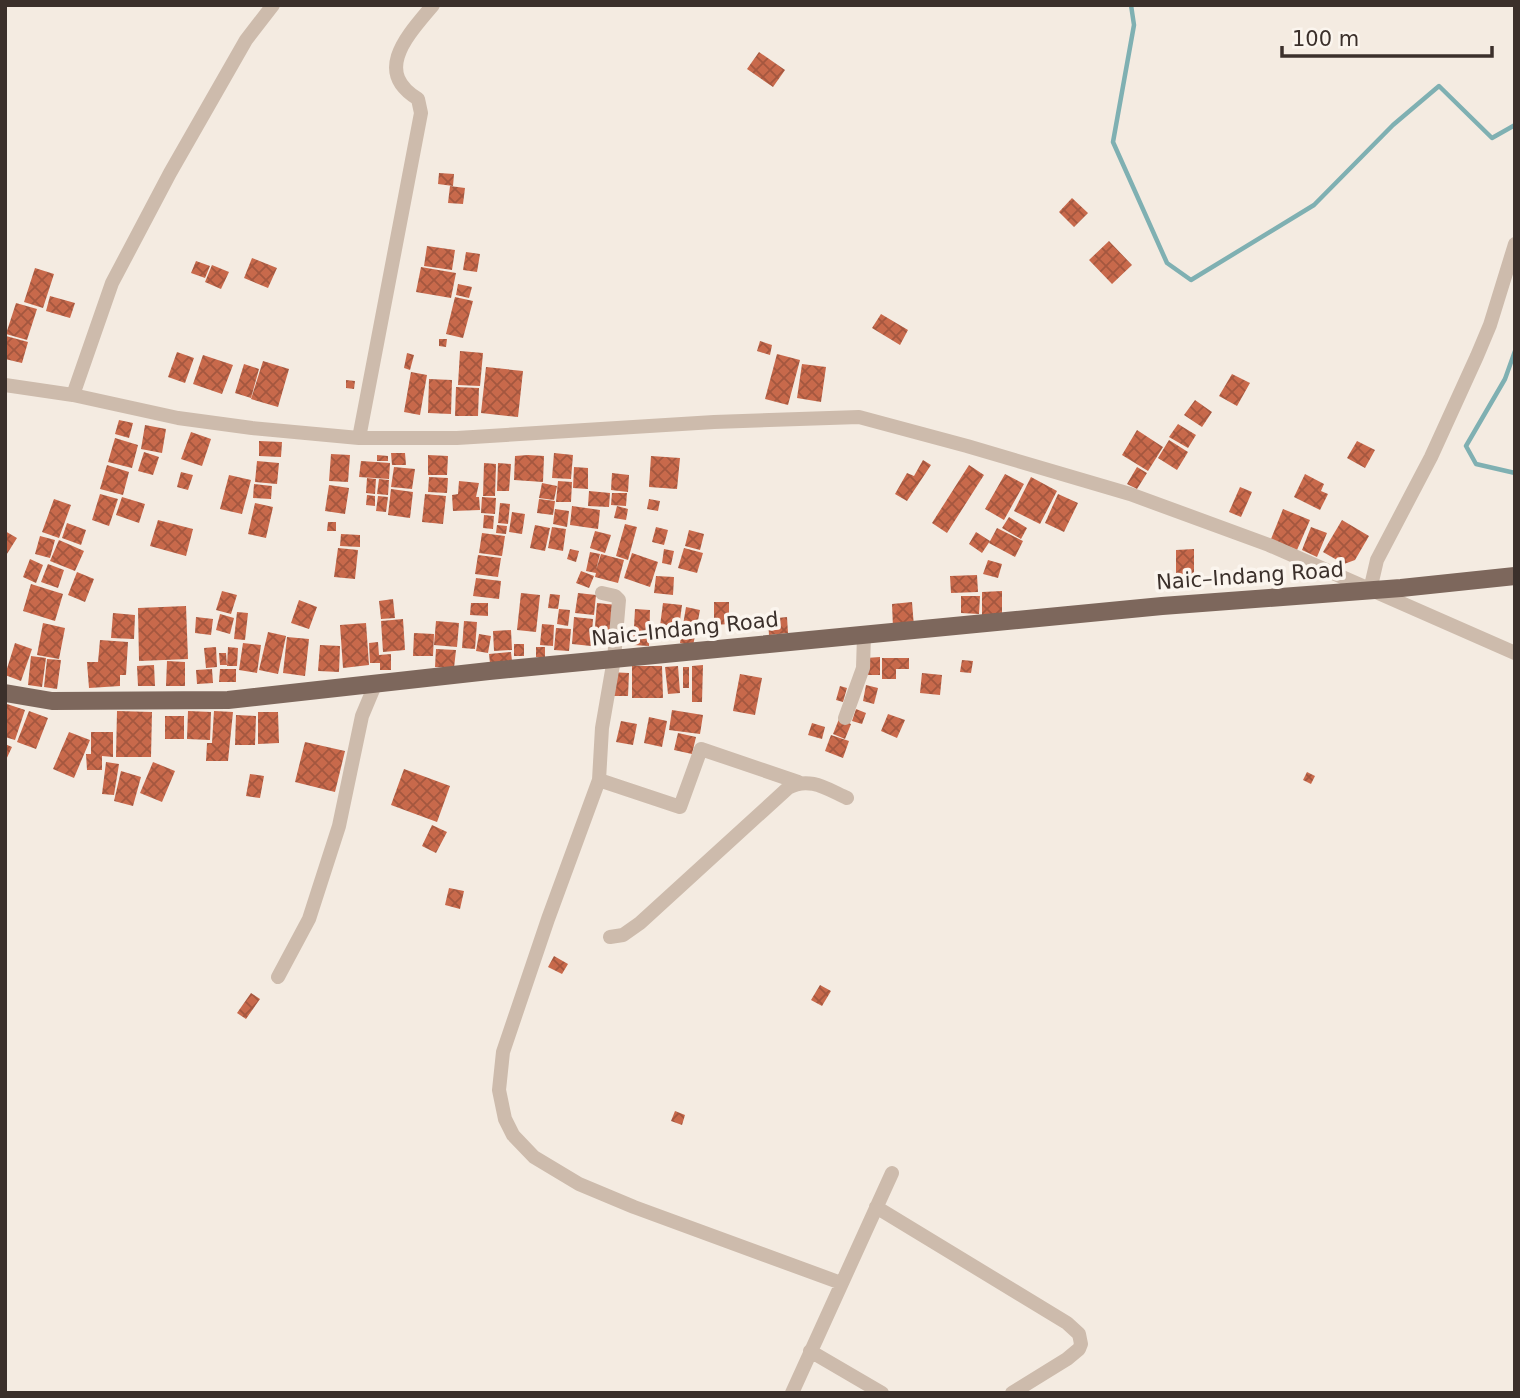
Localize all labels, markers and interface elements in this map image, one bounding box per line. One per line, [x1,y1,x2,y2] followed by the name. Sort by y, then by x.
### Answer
[1282,14,1492,58] scale bar
[1292,27,1359,51] text: 100 m
[1155,557,1345,595] street label: Naic–Indang Road
[590,607,780,651] street label: Naic–Indang Road

